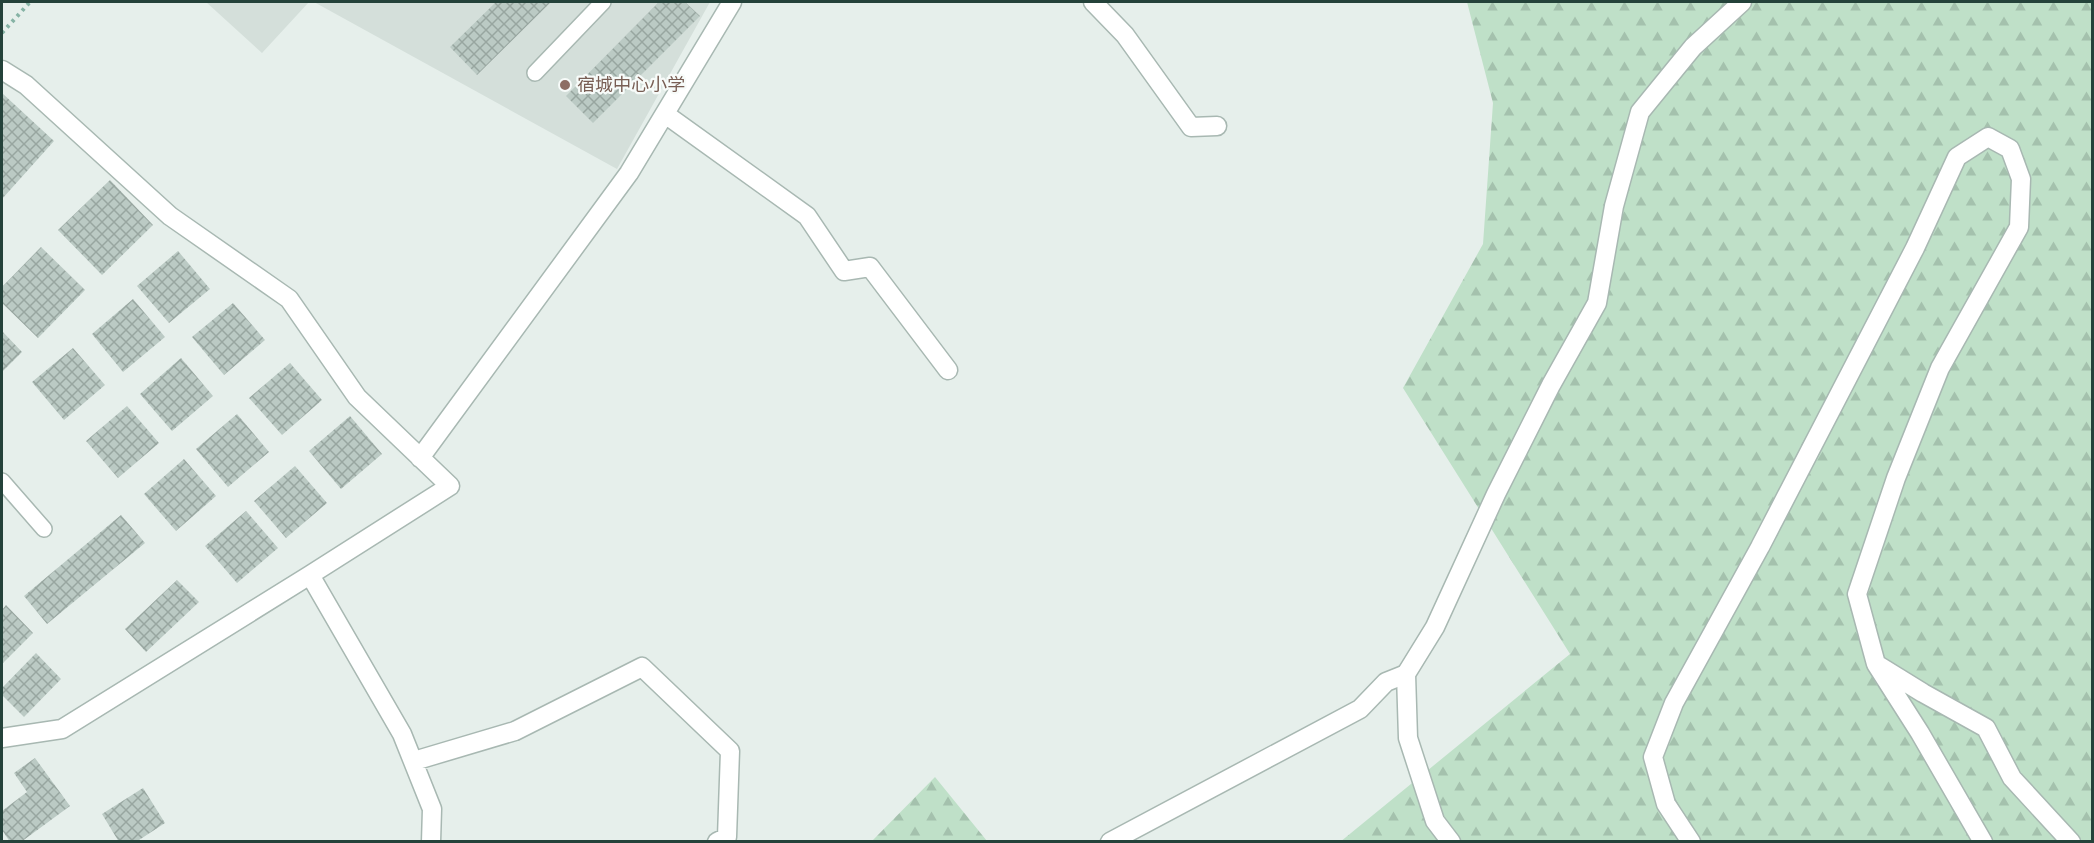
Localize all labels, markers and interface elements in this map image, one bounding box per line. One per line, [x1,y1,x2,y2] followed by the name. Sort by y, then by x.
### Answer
[577,73,685,97] place label: 宿城中心小学
[558,78,572,92] marker: 宿城中心小学

